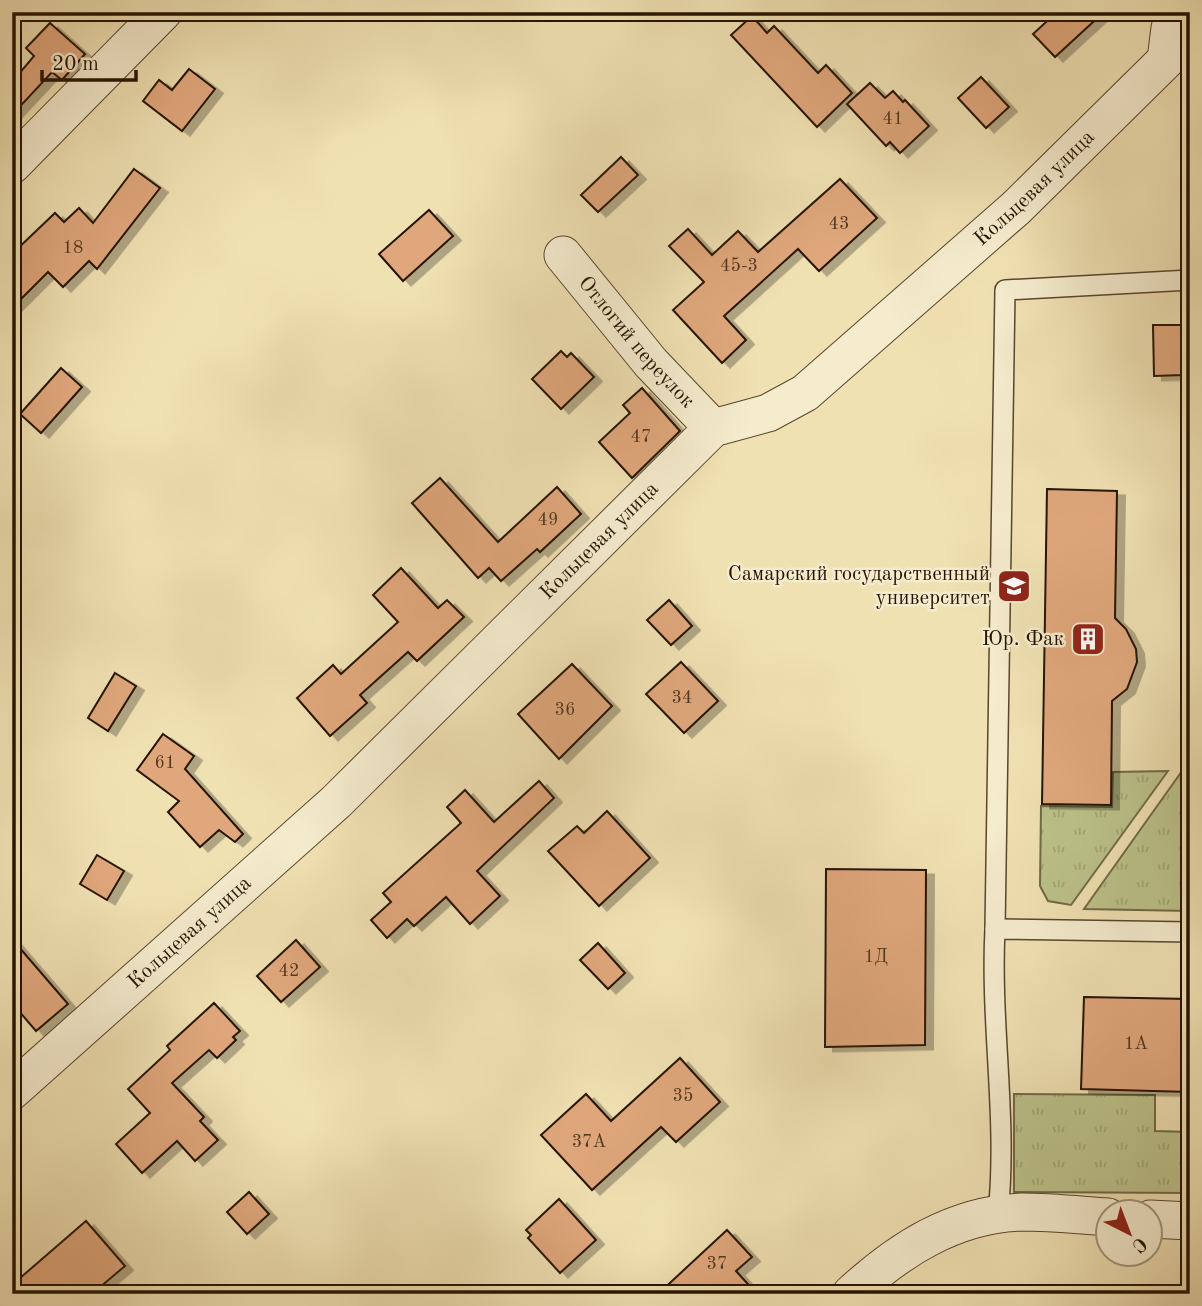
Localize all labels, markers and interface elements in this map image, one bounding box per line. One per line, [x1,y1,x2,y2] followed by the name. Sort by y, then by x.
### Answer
[42,38,136,82] scale bar
[52,54,99,75] text: 20 m
[883,110,903,128] house number: 41
[970,126,1099,250] street label: Кольцевая улица
[829,215,849,233] house number: 43
[63,239,83,257] house number: 18
[720,257,758,275] house number: 45-3
[574,272,699,412] street label: Отлогий переулок
[631,428,651,446] house number: 47
[536,478,662,604] street label: Кольцевая улица
[538,511,558,529] house number: 49
[728,564,990,609] place label: Самарский государственный университет
[995,567,1033,605] school or university icon: Самарский государственный университет
[1069,620,1107,658] building icon: Юр. Фак
[982,629,1064,650] place label: Юр. Фак
[672,689,692,707] house number: 34
[555,701,575,719] house number: 36
[155,754,175,772] house number: 61
[124,872,255,993] street label: Кольцевая улица
[864,948,888,966] house number: 1Д
[279,962,299,980] house number: 42
[1124,1035,1148,1053] house number: 1А
[673,1087,693,1105] house number: 35
[572,1133,607,1151] house number: 37А
[1094,1198,1164,1268] north arrow
[1128,1233,1150,1255] text: С
[707,1255,727,1273] house number: 37

